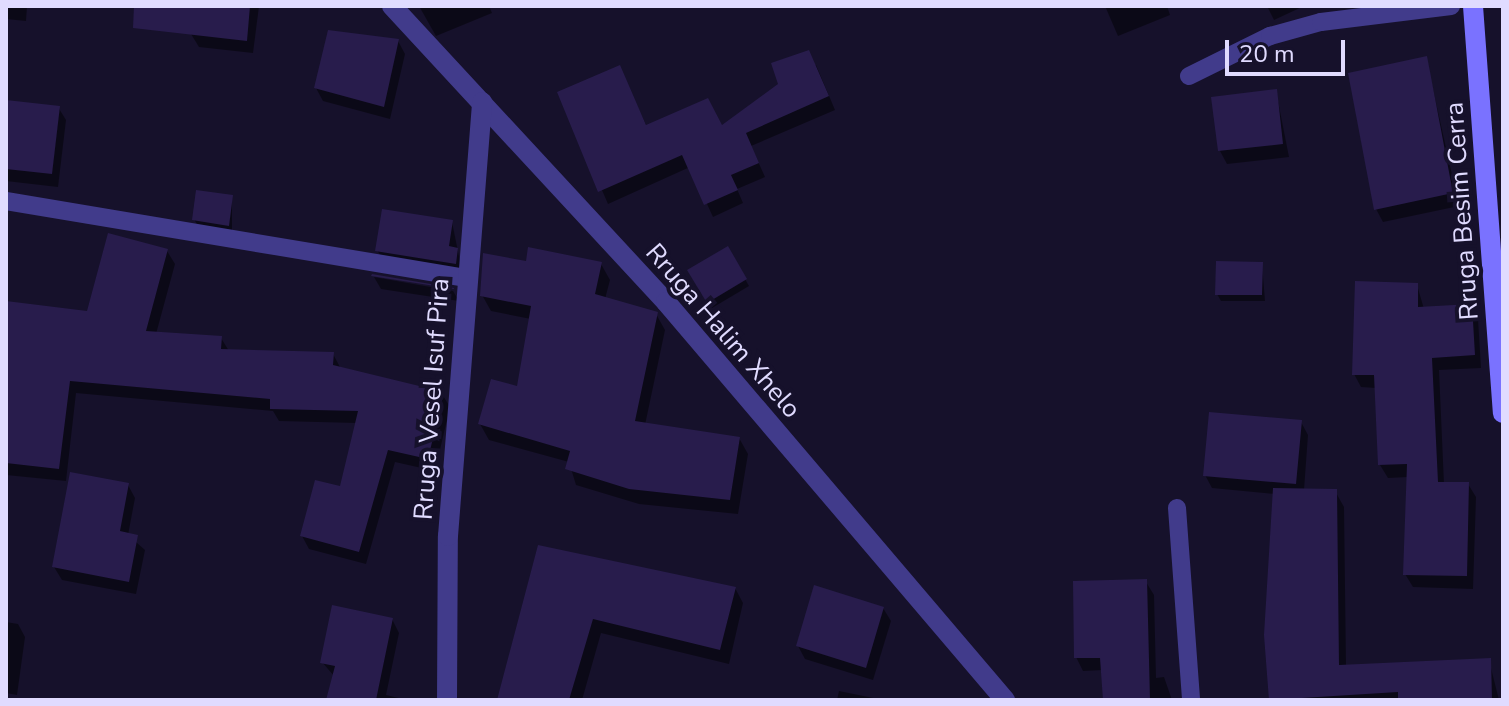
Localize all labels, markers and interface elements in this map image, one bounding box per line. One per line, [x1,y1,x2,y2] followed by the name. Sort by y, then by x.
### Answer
[1229,24,1349,74] scale bar
[1239,38,1295,70] text: 20 m
[1439,101,1485,321] street label: Rruga Besim Cerra
[639,237,807,425] street label: Rruga Halim Xhelo
[408,277,456,521] street label: Rruga Vesel Isuf Pira

